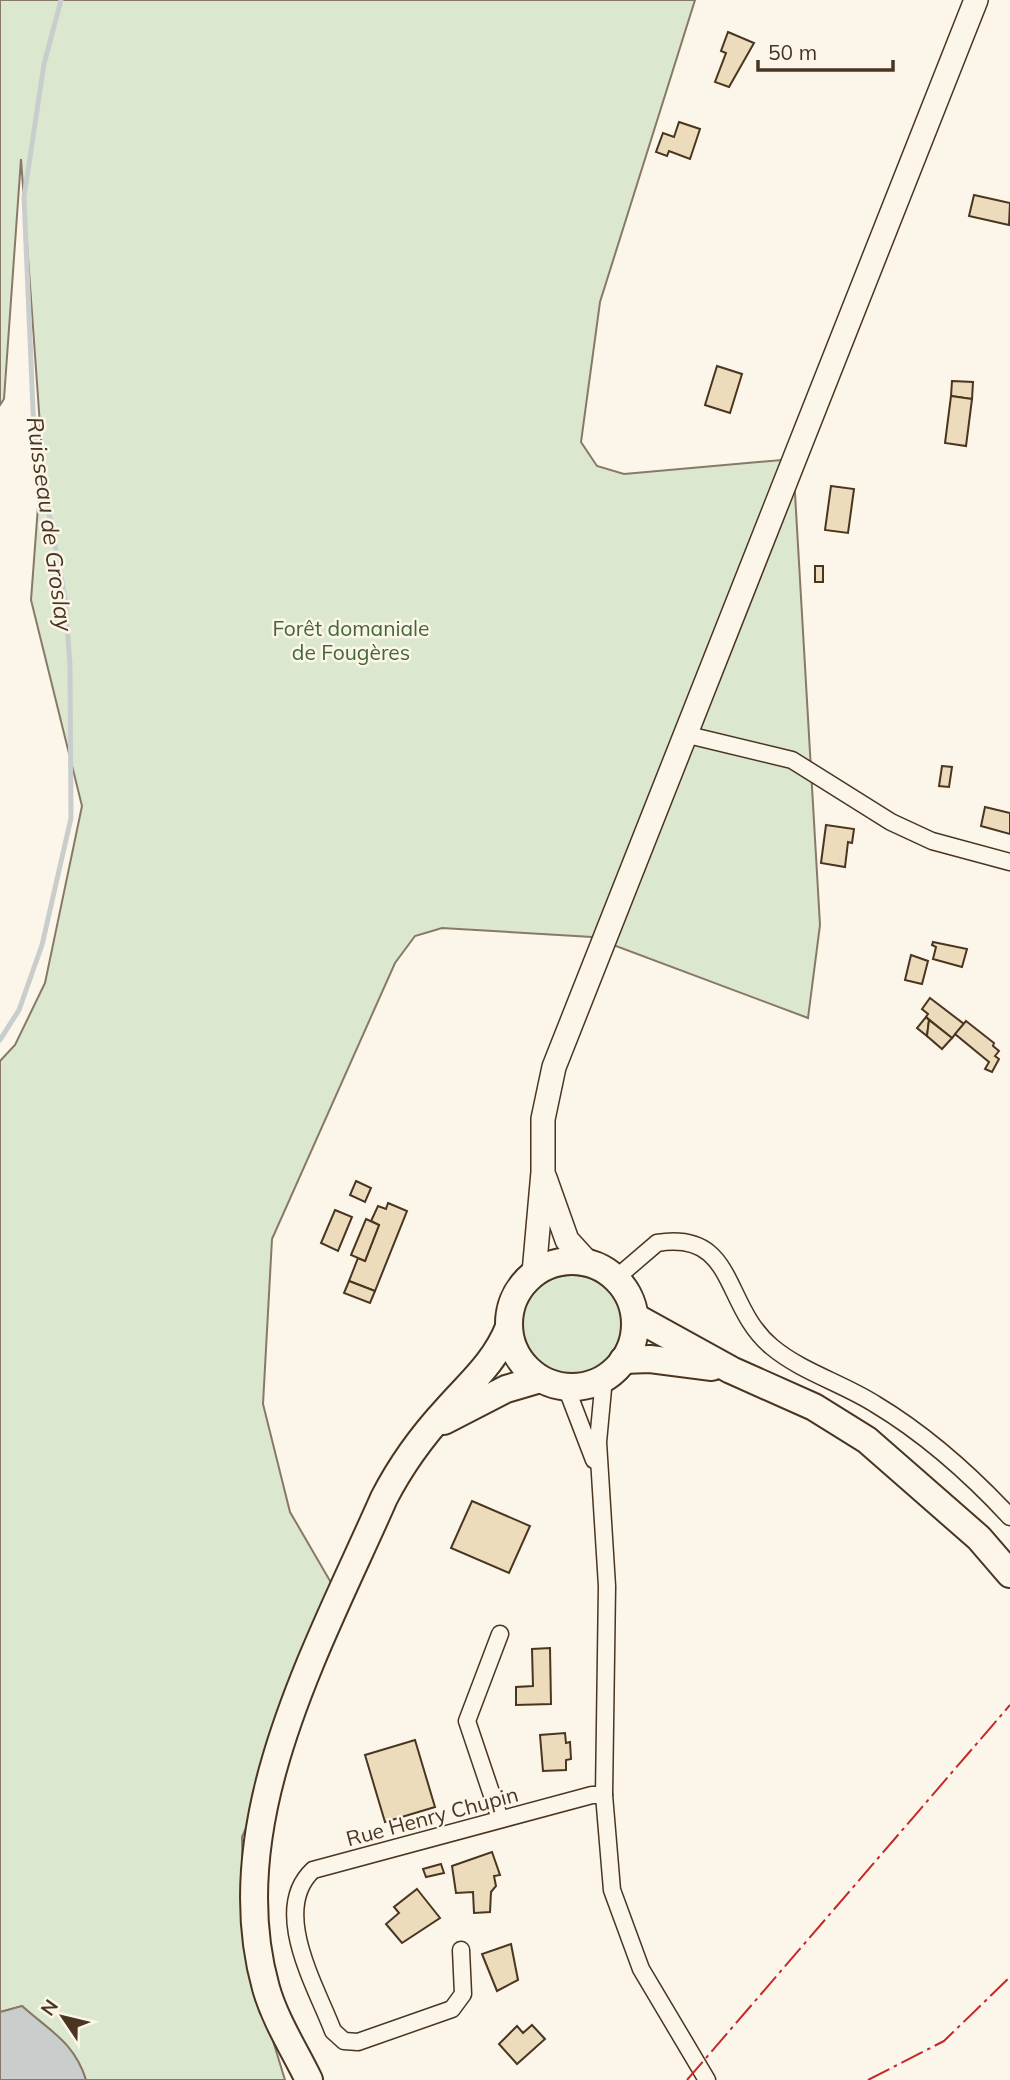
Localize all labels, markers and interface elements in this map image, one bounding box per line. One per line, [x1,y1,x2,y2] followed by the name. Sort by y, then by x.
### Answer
[758,28,893,72] scale bar
[768,39,817,65] text: 50 m
[21,415,80,634] water label: Ruisseau de Groslay
[272,615,430,665] park label: Forêt domaniale de Fougères
[343,1781,521,1851] street label: Rue Henry Chupin
[28,1982,98,2052] north arrow
[35,1994,63,2020] text: N

